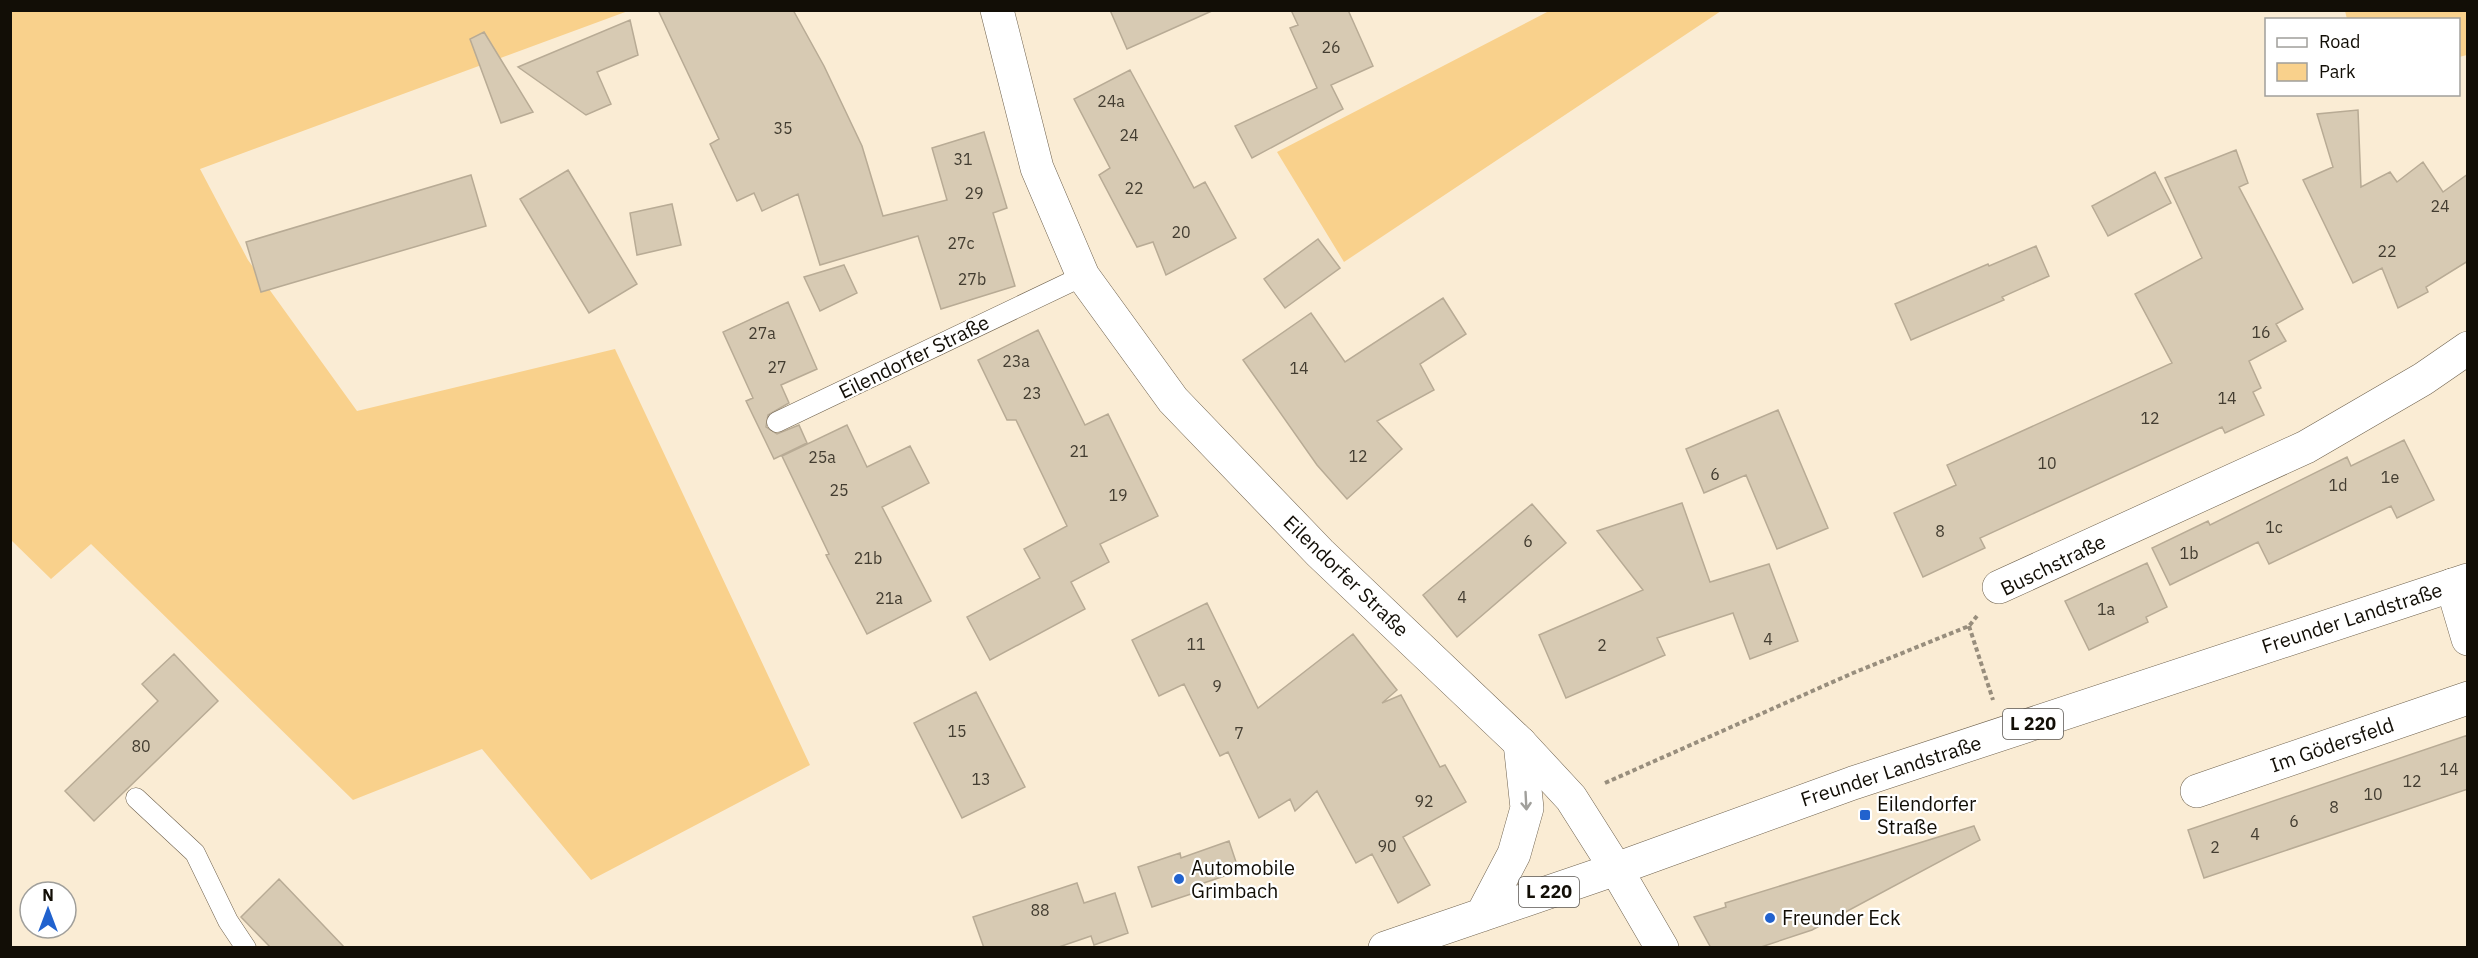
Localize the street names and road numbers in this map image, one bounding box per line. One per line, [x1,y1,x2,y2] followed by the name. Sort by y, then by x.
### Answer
[834,308,994,405] street label: Eilendorfer Straße
[1278,509,1415,642] street label: Eilendorfer Straße
[1996,527,2110,602] street label: Buschstraße
[2258,576,2446,659] street label: Freunder Landstraße
[2003,709,2063,739] road number: L 220
[2266,711,2397,778] street label: Im Gödersfeld
[1797,729,1985,812] street label: Freunder Landstraße
[1519,877,1579,907] road number: L 220

